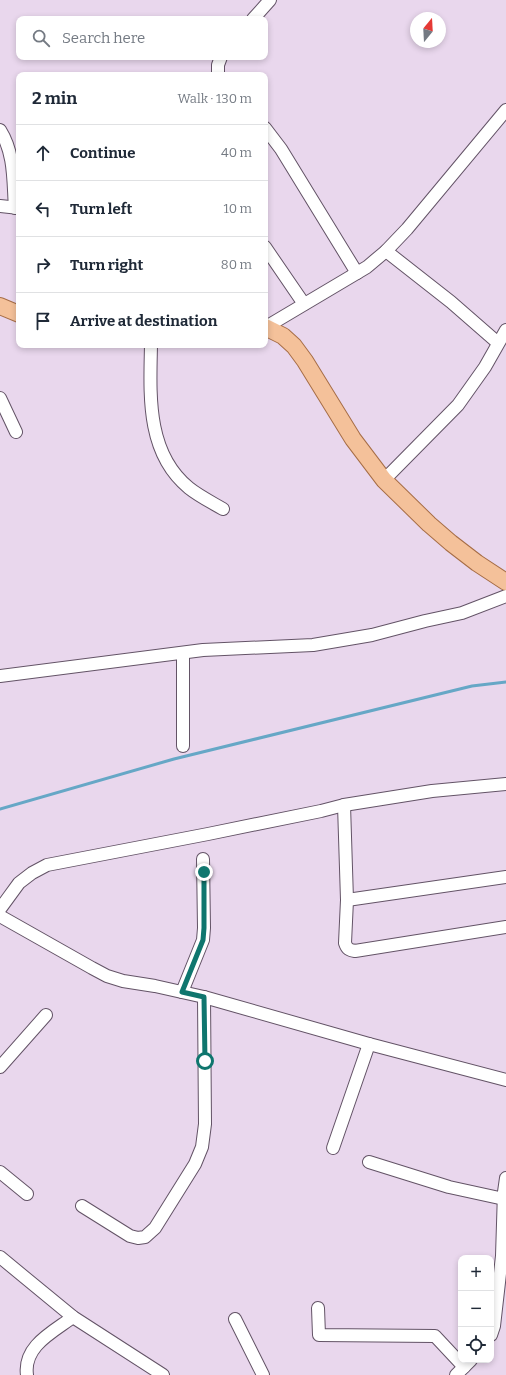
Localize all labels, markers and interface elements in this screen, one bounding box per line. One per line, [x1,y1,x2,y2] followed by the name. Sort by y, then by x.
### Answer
[410,12,446,48] north arrow
[16,16,268,60] search box
[30,27,52,49] icon: search
[62,29,145,47] text: Search here
[32,88,77,109] text: 2 min
[178,91,252,106] text: Walk · 130 m
[32,142,54,164] icon: ahead
[70,144,136,162] text: Continue
[221,145,252,160] text: 40 m
[32,198,54,220] icon: left
[70,200,132,218] text: Turn left
[223,201,252,216] text: 10 m
[32,254,54,276] icon: right
[70,256,143,274] text: Turn right
[221,257,252,272] text: 80 m
[32,310,54,332] icon: arrive
[70,312,217,330] text: Arrive at destination
[195,863,213,881] route end
[196,1052,214,1070] route start
[458,1255,494,1363] map controls
[458,1255,494,1291] button: +
[458,1291,494,1327] button: −
[458,1327,494,1363] button: locate

